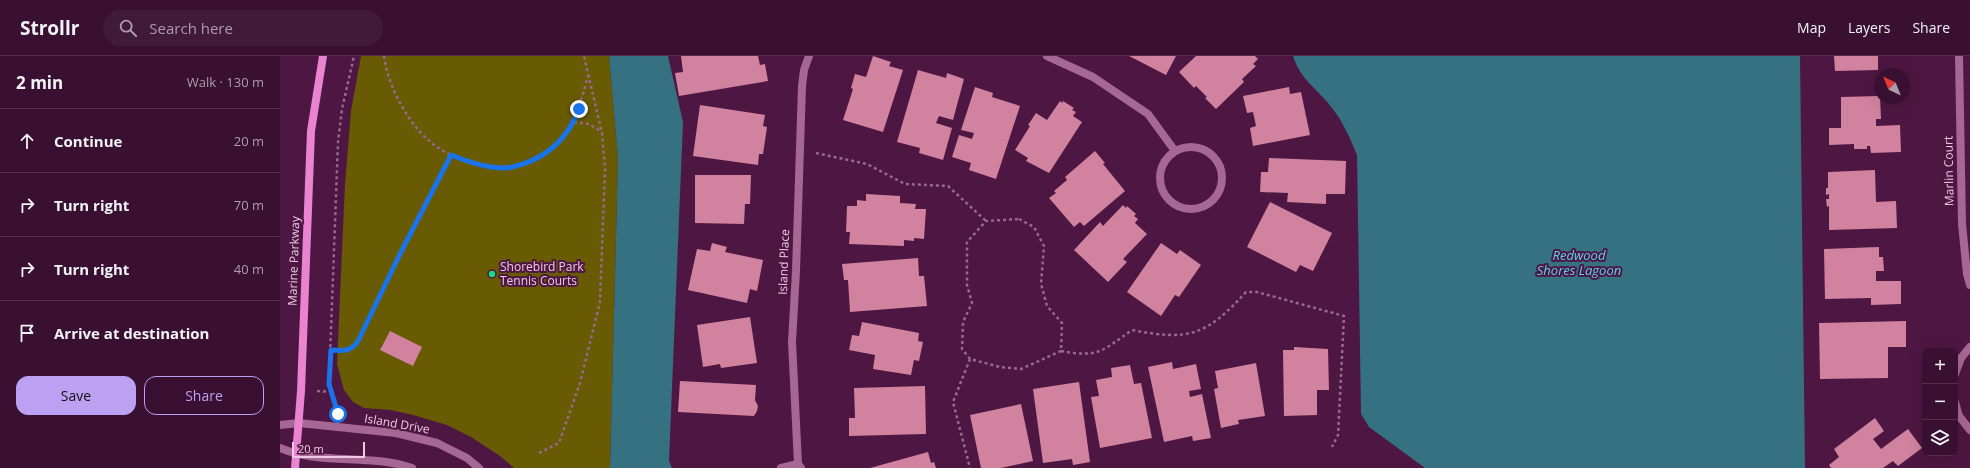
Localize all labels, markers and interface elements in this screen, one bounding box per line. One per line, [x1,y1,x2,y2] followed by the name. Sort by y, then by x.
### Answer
[103,10,383,46] search box
[20,15,79,41] text: Strollr
[117,17,139,39] icon: search
[149,18,233,38] text: Search here
[1797,18,1826,37] text: Map
[1848,18,1890,37] text: Layers
[1912,18,1950,37] text: Share
[1874,68,1910,104] north arrow
[16,71,63,94] text: 2 min
[187,73,264,91] text: Walk · 130 m
[570,100,588,118] route end
[16,130,38,152] icon: ahead
[54,131,122,151] text: Continue
[234,132,264,150] text: 20 m
[1939,136,1958,206] street label: Marlin Court
[16,194,38,216] icon: right
[54,195,129,215] text: Turn right
[234,196,264,214] text: 70 m
[283,215,304,306] street label: Marine Parkway
[774,228,793,295] street label: Island Place
[1537,246,1621,279] water label: Redwood Shores Lagoon
[16,258,38,280] icon: right
[500,258,584,289] place label: Shorebird Park Tennis Courts
[54,259,129,279] text: Turn right
[234,260,264,278] text: 40 m
[487,269,497,279] marker: Shorebird Park Tennis Courts
[16,322,38,344] icon: arrive
[54,323,209,343] text: Arrive at destination
[1922,348,1958,456] map controls
[1922,348,1958,384] button: +
[16,376,136,415] button: Save
[144,376,264,415] button: Share
[1922,384,1958,420] button: −
[329,405,347,423] route start
[363,409,431,438] street label: Island Drive
[1922,420,1958,456] button: layers
[292,440,365,459] scale bar
[298,441,324,456] text: 20 m

